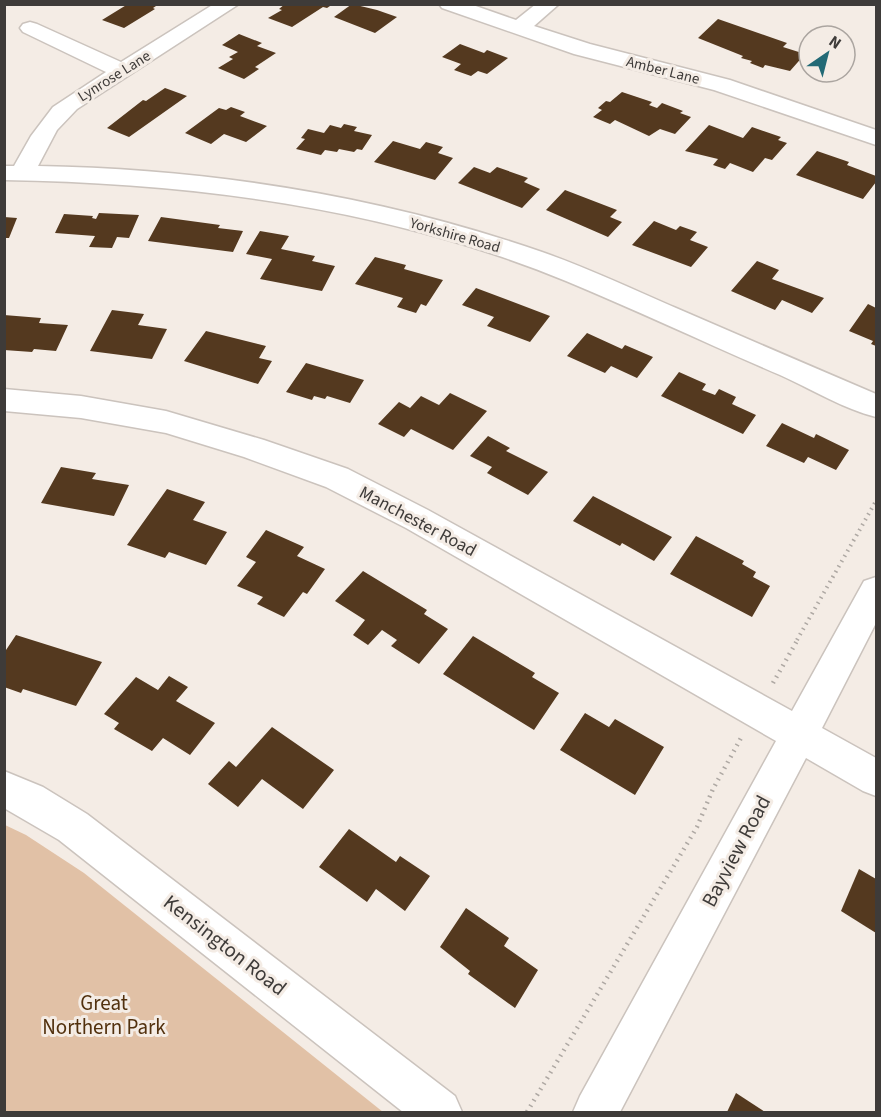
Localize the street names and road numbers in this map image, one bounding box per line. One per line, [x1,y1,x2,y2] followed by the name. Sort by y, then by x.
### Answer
[74,46,155,107] street label: Lynrose Lane
[624,51,702,90] street label: Amber Lane
[406,212,503,258] street label: Yorkshire Road
[355,480,481,563] street label: Manchester Road
[694,790,778,912] street label: Bayview Road
[157,887,293,1003] street label: Kensington Road

